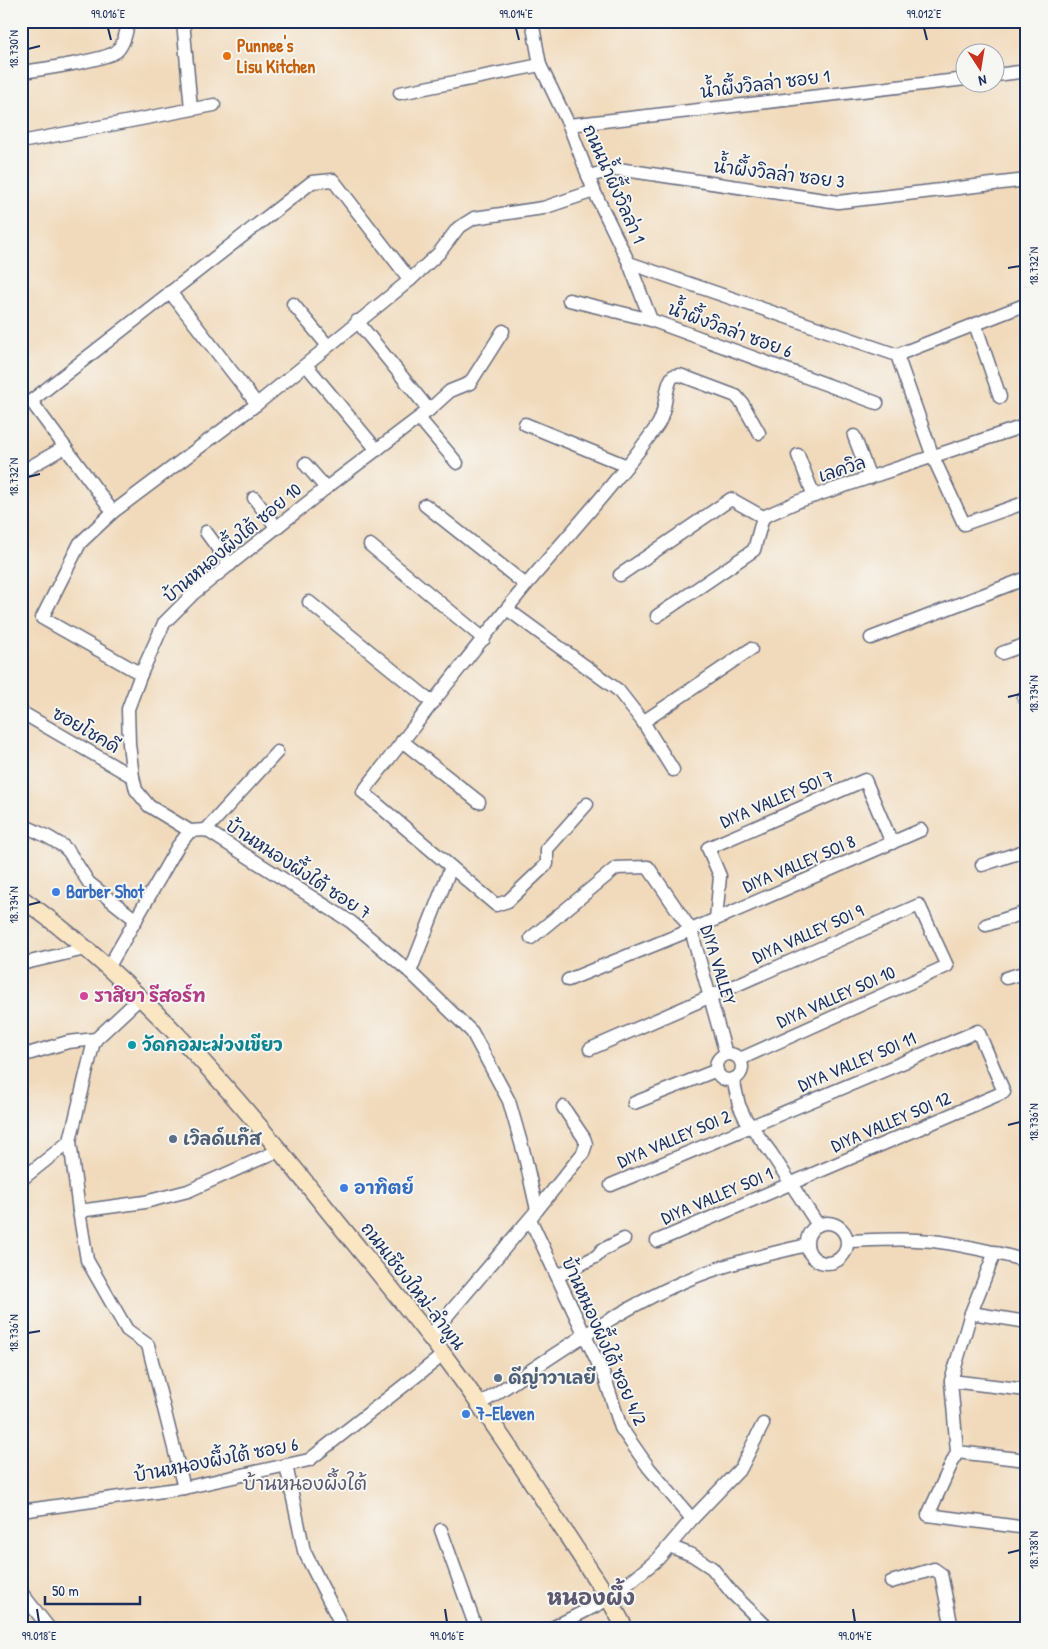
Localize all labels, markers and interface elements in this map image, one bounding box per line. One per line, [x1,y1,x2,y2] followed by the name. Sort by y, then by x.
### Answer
[91,5,126,22] text: 99.016°E
[499,5,534,22] text: 99.014°E
[907,5,942,22] text: 99.012°E
[5,30,22,68] text: 18.730°N
[237,33,315,79] place label: Punnee's Lisu Kitchen
[956,42,1006,92] north arrow
[221,50,233,62] marker: Punnee's Lisu Kitchen
[698,59,831,104] street label: น้ำผึ้งวิลล่า ซอย 1
[977,71,988,91] text: N
[577,119,656,247] street label: ถนนน้ำผึ้งวิลล่า 1
[712,149,847,194] street label: น้ำผึ้งวิลล่า ซอย 3
[1025,247,1042,285] text: 18.732°N
[664,292,797,364] street label: น้ำผึ้งวิลล่า ซอย 6
[815,449,869,488] street label: เลควิล
[5,458,22,496] text: 18.732°N
[155,475,306,608] street label: บ้านหนองผึ้งใต้ ซอย 10
[1025,675,1042,713] text: 18.734°N
[48,700,125,759] street label: ซอยโชคดี
[716,763,838,834] street label: DIYA VALLEY SOI 7
[221,809,378,925] street label: บ้านหนองผึ้งใต้ ซอย 7
[738,828,859,899] street label: DIYA VALLEY SOI 8
[66,879,145,904] place label: Barber Shot
[5,886,22,924] text: 18.734°N
[50,886,62,898] marker: Barber Shot
[748,898,868,969] street label: DIYA VALLEY SOI 9
[695,922,742,1008] street label: DIYA VALLEY
[773,959,899,1034] street label: DIYA VALLEY SOI 10
[94,983,206,1008] place label: ราสิยา รีสอร์ท
[78,990,90,1002] marker: ราสิยา รีสอร์ท
[794,1025,920,1098] street label: DIYA VALLEY SOI 11
[142,1032,283,1057] place label: วัดกอมะม่วงเขียว
[126,1039,138,1051] marker: วัดกอมะม่วงเขียว
[827,1085,955,1158] street label: DIYA VALLEY SOI 12
[613,1103,735,1174] street label: DIYA VALLEY SOI 2
[1025,1103,1042,1141] text: 18.736°N
[183,1126,262,1151] place label: เวิลด์แก๊ส
[167,1133,179,1145] marker: เวิลด์แก๊ส
[657,1161,777,1230] street label: DIYA VALLEY SOI 1
[354,1175,414,1200] place label: อาทิตย์
[338,1182,350,1194] marker: อาทิตย์
[354,1216,471,1356] street label: ถนนเชียงใหม่-ลำพูน
[556,1251,656,1430] street label: บ้านหนองผึ้งใต้ ซอย 4/2
[5,1314,22,1352] text: 18.736°N
[508,1365,596,1390] place label: ดีญ่าวาเลยี
[492,1372,504,1384] marker: ดีญ่าวาเลยี
[475,1401,535,1426] place label: 7-Eleven
[460,1408,472,1420] marker: 7-Eleven
[131,1428,300,1488] street label: บ้านหนองผึ้งใต้ ซอย 6
[243,1468,367,1496] district label: บ้านหนองผึ้งใต้
[1025,1531,1042,1569] text: 18.738°N
[45,1574,140,1606] scale bar
[547,1578,635,1612] district label: หนองผึ้ง
[52,1580,79,1601] text: 50 m
[22,1627,57,1644] text: 99.018°E
[430,1627,465,1644] text: 99.016°E
[838,1627,873,1644] text: 99.014°E

